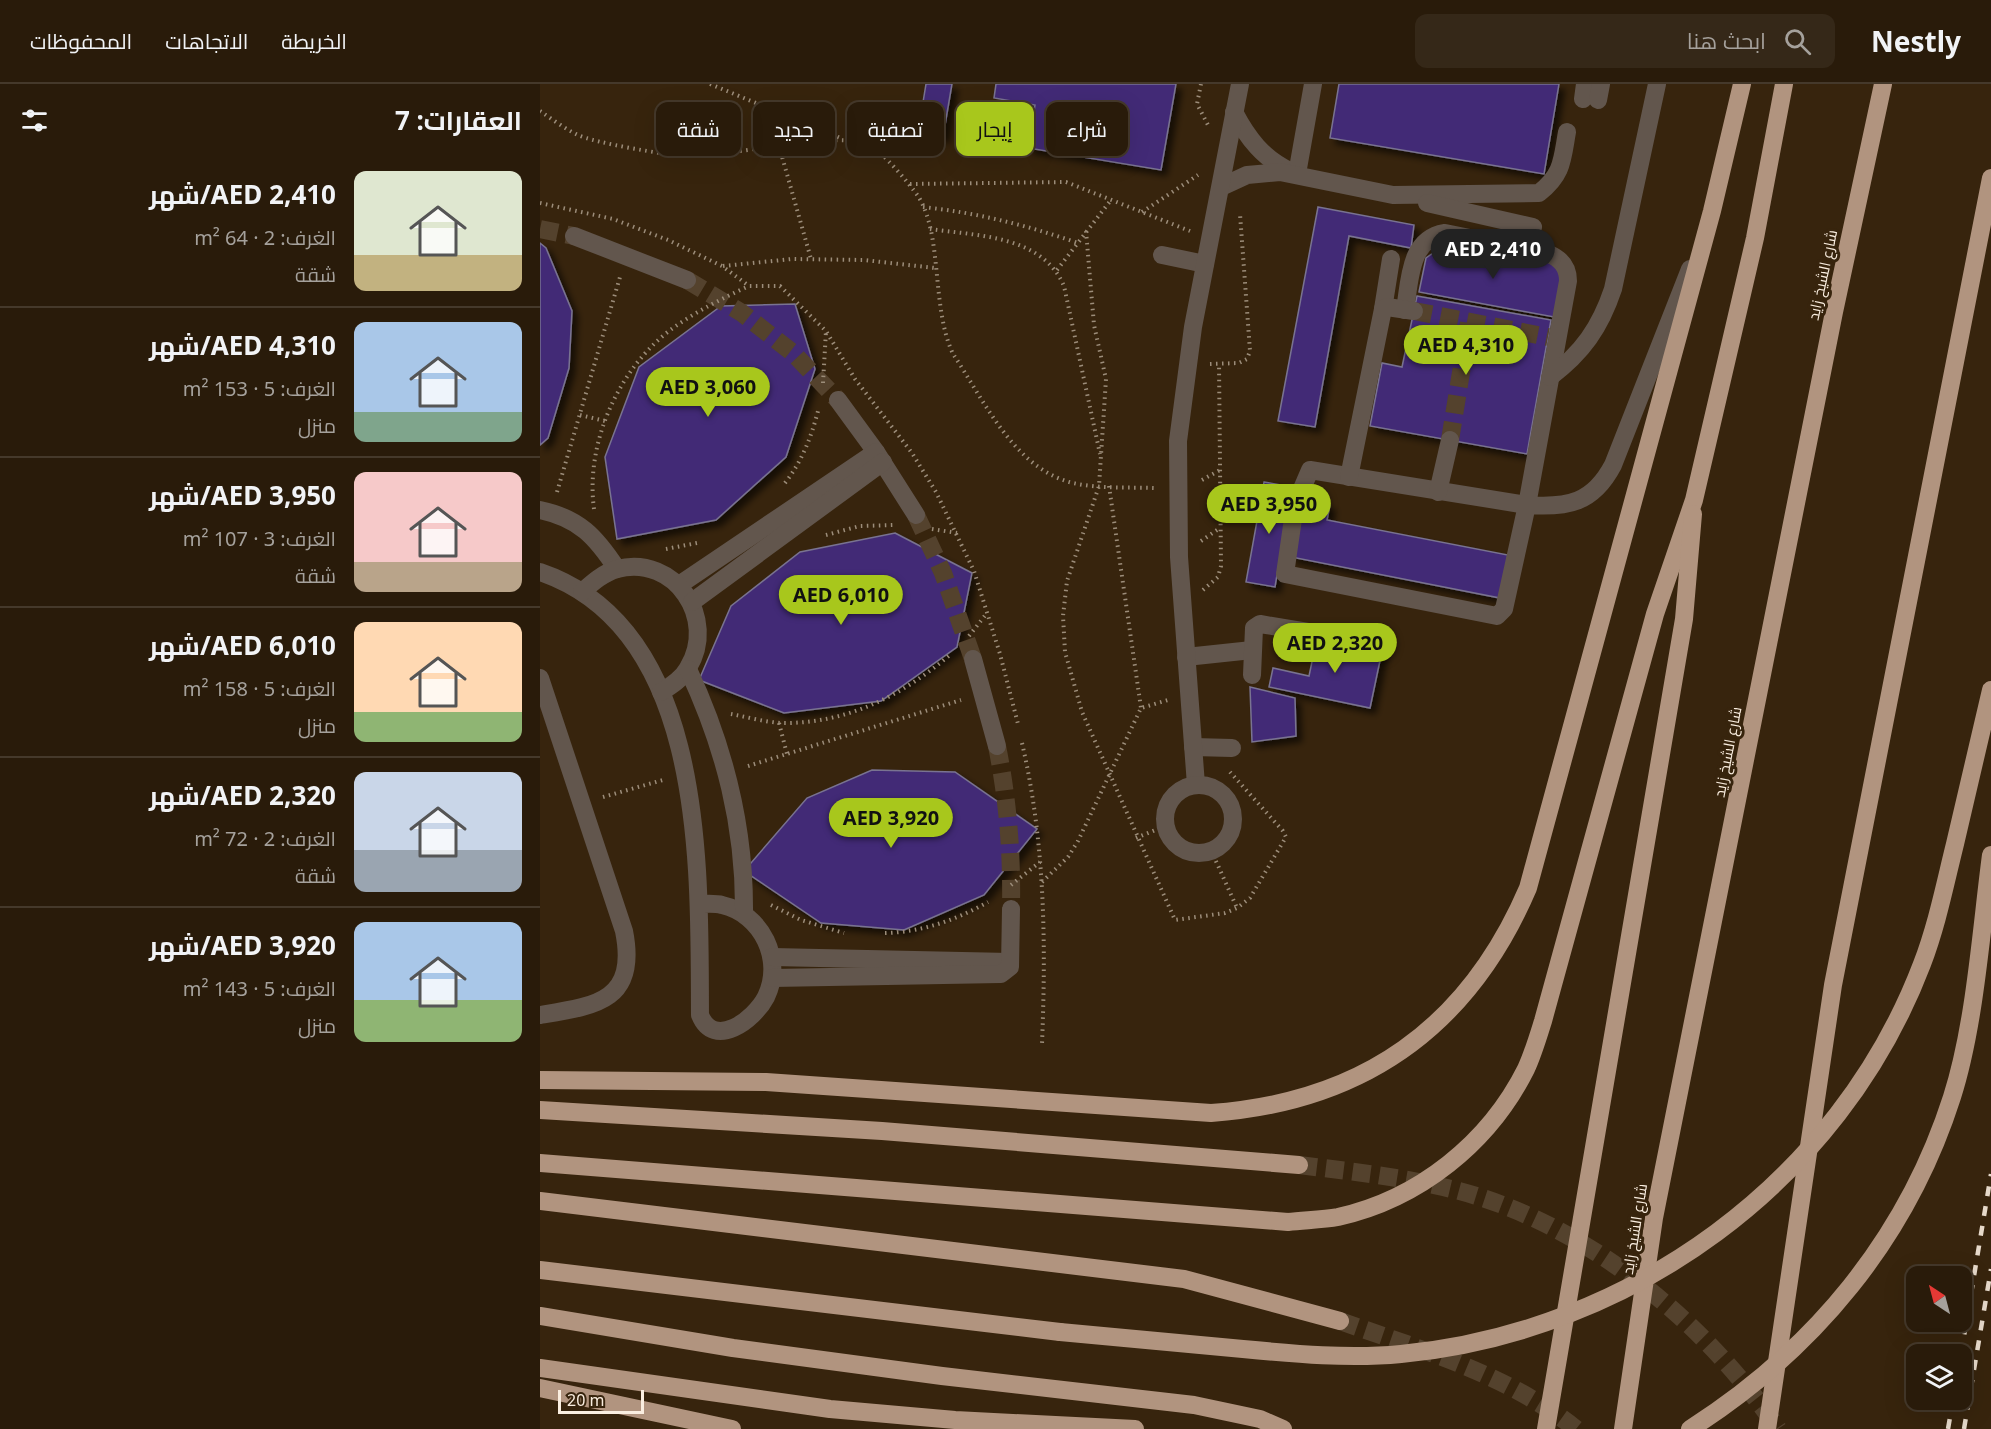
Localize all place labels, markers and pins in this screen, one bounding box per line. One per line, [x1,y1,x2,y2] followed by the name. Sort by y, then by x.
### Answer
[1424,229,1562,280] pin: AED 2,410
[1397,325,1535,376] pin: AED 4,310
[639,367,777,418] pin: AED 3,060
[1200,484,1338,535] pin: AED 3,950
[772,575,910,626] pin: AED 6,010
[1266,623,1404,674] pin: AED 2,320
[822,798,960,849] pin: AED 3,920

